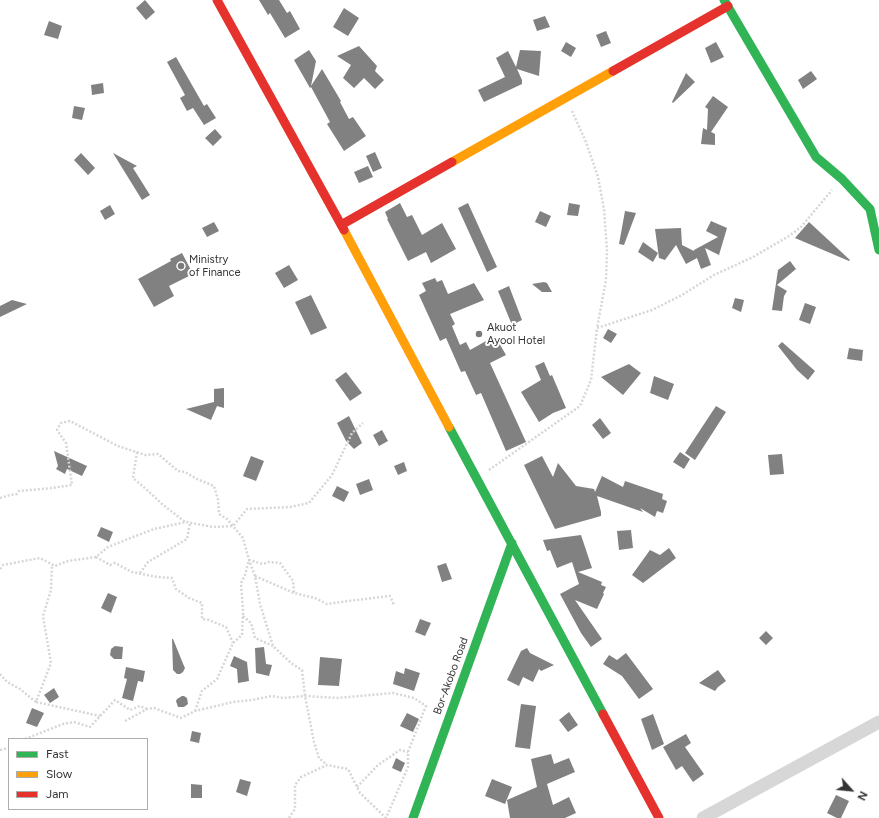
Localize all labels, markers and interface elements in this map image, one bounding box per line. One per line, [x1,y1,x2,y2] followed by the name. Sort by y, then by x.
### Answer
[189,253,241,279] place label: Ministry of Finance
[176,261,186,271] marker: Ministry of Finance
[487,321,545,347] place label: Akuot Ayool Hotel
[474,329,484,339] marker: Akuot Ayool Hotel
[431,636,471,716] street label: Bor-Akobo Road
[8,738,148,810] legend
[46,747,69,761] text: Fast
[46,767,72,781] text: Slow
[831,770,871,810] north arrow
[46,787,69,801] text: Jam
[854,789,870,802] text: N

